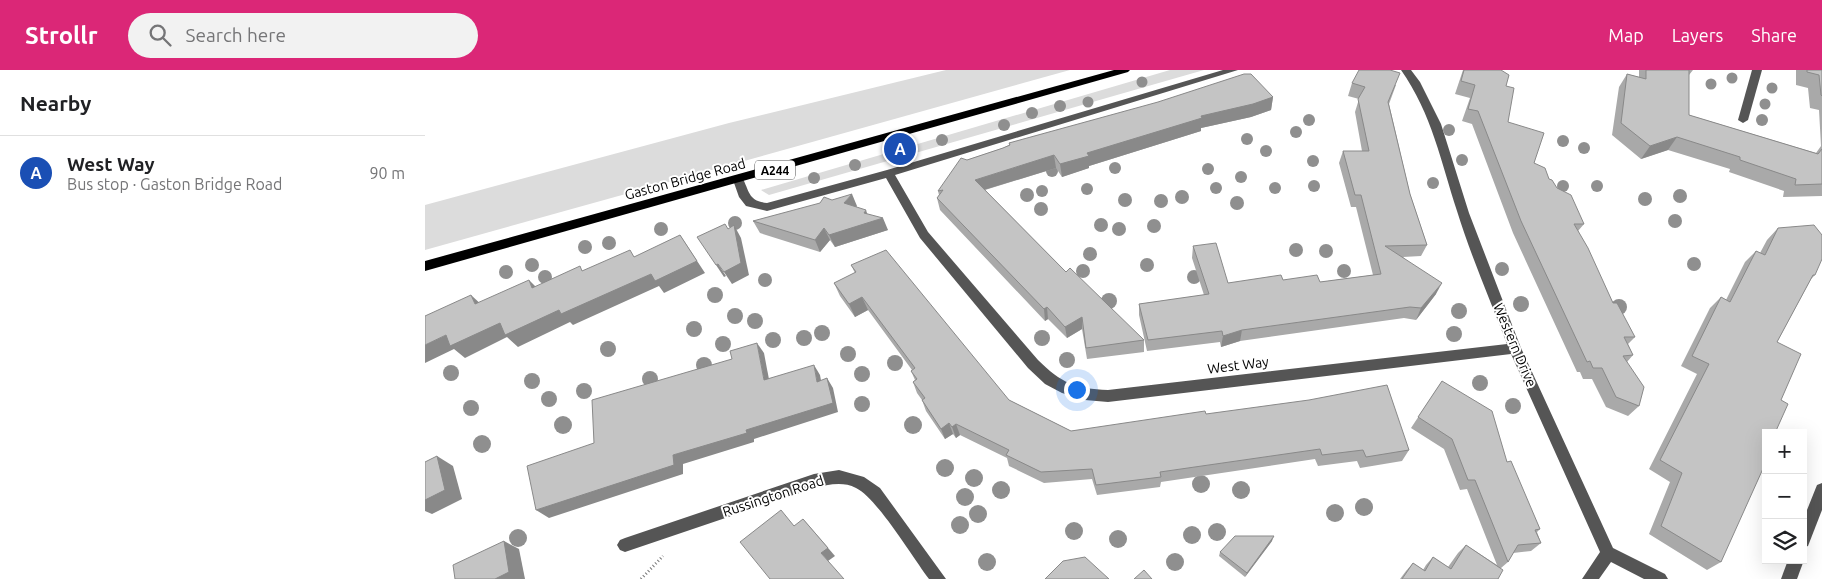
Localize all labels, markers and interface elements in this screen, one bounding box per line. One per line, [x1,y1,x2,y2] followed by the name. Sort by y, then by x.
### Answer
[128,13,478,58] search box
[146,21,174,49] icon: search
[25,22,98,49] text: Strollr
[186,24,286,46] text: Search here
[1608,25,1644,45] text: Map
[1672,25,1723,45] text: Layers
[1751,25,1797,45] text: Share
[20,91,91,115] text: Nearby
[884,130,916,168] pin: A
[67,153,155,175] text: West Way
[623,155,747,203] street label: Gaston Bridge Road
[755,160,795,180] road number: A244
[30,164,42,182] text: A
[369,164,405,182] text: 90 m
[67,175,282,193] text: Bus stop · Gaston Bridge Road
[1490,301,1540,389] street label: Western Drive
[1206,353,1270,377] street label: West Way
[1064,377,1090,403] your location
[1762,429,1807,564] map controls
[1762,429,1807,474] button: +
[720,472,826,520] street label: Russington Road
[1762,474,1807,519] button: −
[1762,519,1807,564] button: layers

